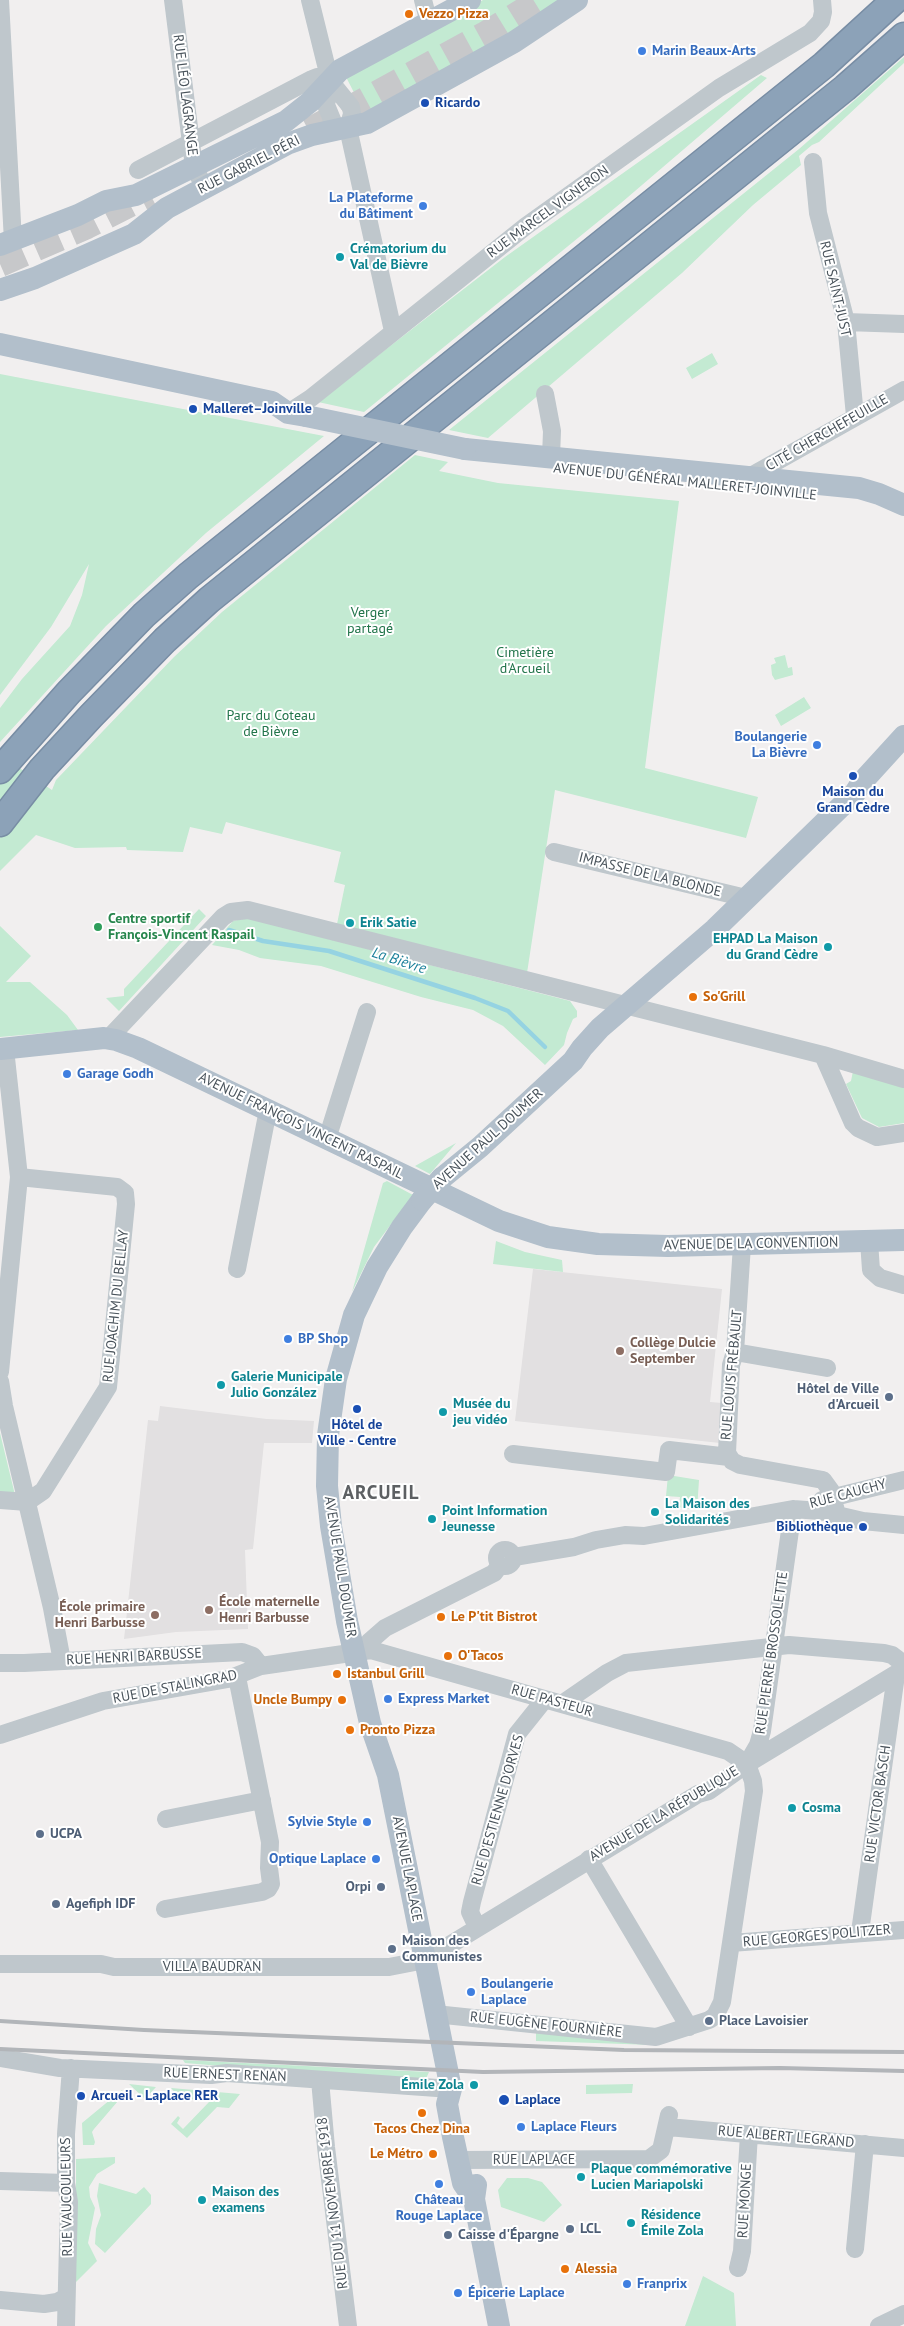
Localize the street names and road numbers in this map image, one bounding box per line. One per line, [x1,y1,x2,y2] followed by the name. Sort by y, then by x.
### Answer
[169,33,201,157] street label: RUE LÉO LAGRANGE
[195,132,303,198] street label: RUE GABRIEL PÉRI
[484,162,612,262] street label: RUE MARCEL VIGNERON
[816,239,854,339] street label: RUE SAINT-JUST
[763,391,891,475] street label: CITÉ CHERCHEFEUILLE
[552,460,818,504] street label: AVENUE DU GÉNÉRAL MALLERET-JOINVILLE
[577,849,723,901] street label: IMPASSE DE LA BLONDE
[196,1069,406,1183] street label: AVENUE FRANÇOIS VINCENT RASPAIL
[429,1085,547,1193] street label: AVENUE PAUL DOUMER
[100,1229,132,1383] street label: RUE JOACHIM DU BELLAY
[663,1234,839,1254] street label: AVENUE DE LA CONVENTION
[718,1309,746,1441] street label: RUE LOUIS FRÉBAULT
[808,1476,888,1512] street label: RUE CAUCHY
[321,1495,359,1639] street label: AVENUE PAUL DOUMER
[752,1571,792,1735] street label: RUE PIERRE BROSSOLETTE
[66,1645,202,1669] street label: RUE HENRI BARBUSSE
[111,1667,239,1707] street label: RUE DE STALINGRAD
[509,1681,595,1721] street label: RUE PASTEUR
[468,1733,528,1887] street label: RUE D'ESTIENNE D'ORVES
[861,1744,895,1864] street label: RUE VICTOR BASCH
[586,1763,742,1865] street label: AVENUE DE LA RÉPUBLIQUE
[389,1815,425,1923] street label: AVENUE LAPLACE
[742,1921,892,1951] street label: RUE GEORGES POLITZER
[163,1959,261,1975] street label: VILLA BAUDRAN
[469,2009,623,2041] street label: RUE EUGÈNE FOURNIÈRE
[163,2064,287,2086] street label: RUE ERNEST RENAN
[314,2116,352,2290] street label: RUE DU 11 NOVEMBRE 1918
[717,2123,855,2151] street label: RUE ALBERT LEGRAND
[58,2137,76,2257] street label: RUE VAUCOULEURS
[493,2152,575,2168] street label: RUE LAPLACE
[735,2163,755,2239] street label: RUE MONGE

